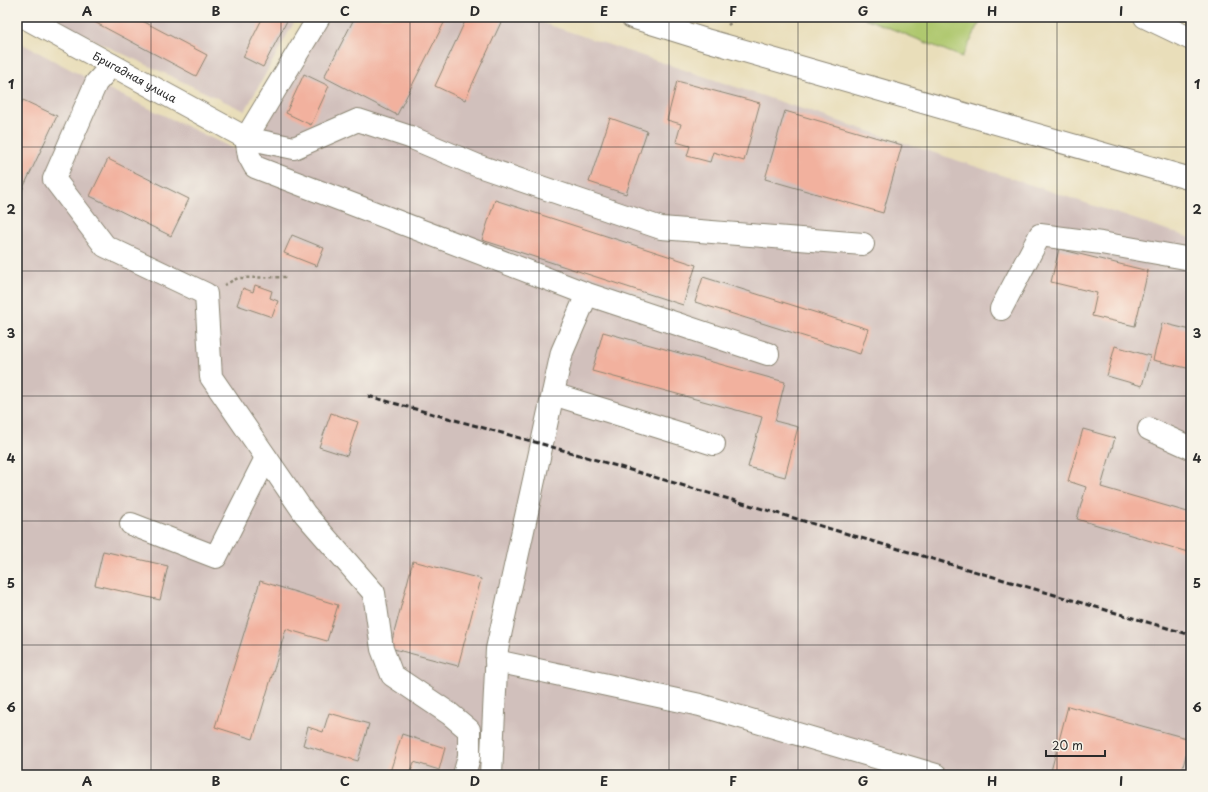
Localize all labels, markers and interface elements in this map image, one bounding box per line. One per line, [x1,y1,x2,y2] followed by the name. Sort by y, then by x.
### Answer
[82,1,92,20] text: A
[212,1,221,20] text: B
[340,1,350,20] text: C
[470,1,480,20] text: D
[600,1,608,20] text: E
[729,1,737,20] text: F
[858,1,868,20] text: G
[987,1,997,20] text: H
[1119,1,1123,20] text: I
[90,47,180,107] street label: Бригадная улица
[8,74,14,93] text: 1
[1194,74,1200,93] text: 1
[6,199,16,218] text: 2
[1192,199,1202,218] text: 2
[7,323,16,342] text: 3
[1193,323,1202,342] text: 3
[7,448,16,467] text: 4
[1193,448,1202,467] text: 4
[7,573,15,592] text: 5
[1193,573,1201,592] text: 5
[6,697,16,716] text: 6
[1192,697,1202,716] text: 6
[1046,732,1105,758] scale bar
[1052,736,1083,754] text: 20 m
[82,771,92,790] text: A
[212,771,221,790] text: B
[340,771,350,790] text: C
[470,771,480,790] text: D
[600,771,608,790] text: E
[729,771,737,790] text: F
[858,771,868,790] text: G
[987,771,997,790] text: H
[1119,771,1123,790] text: I

